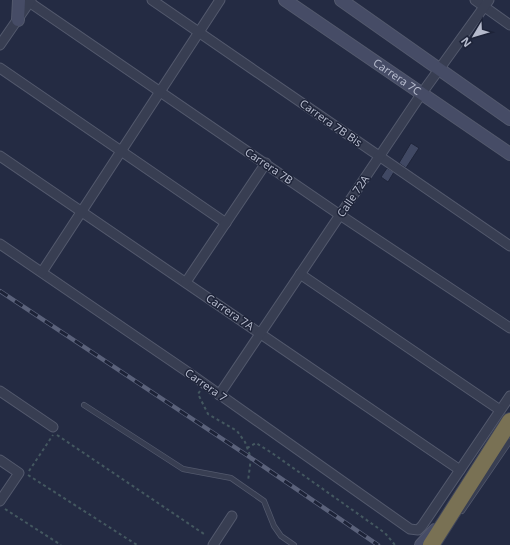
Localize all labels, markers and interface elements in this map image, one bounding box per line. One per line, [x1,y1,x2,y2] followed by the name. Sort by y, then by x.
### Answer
[454,16,494,56] north arrow
[457,34,474,51] text: N
[371,55,424,98] street label: Carrera 7C
[297,95,366,150] street label: Carrera 7B Bis
[242,144,296,187] street label: Carrera 7B
[333,171,373,220] street label: Calle 72A
[203,290,258,334] street label: Carrera 7A
[182,365,230,404] street label: Carrera 7

